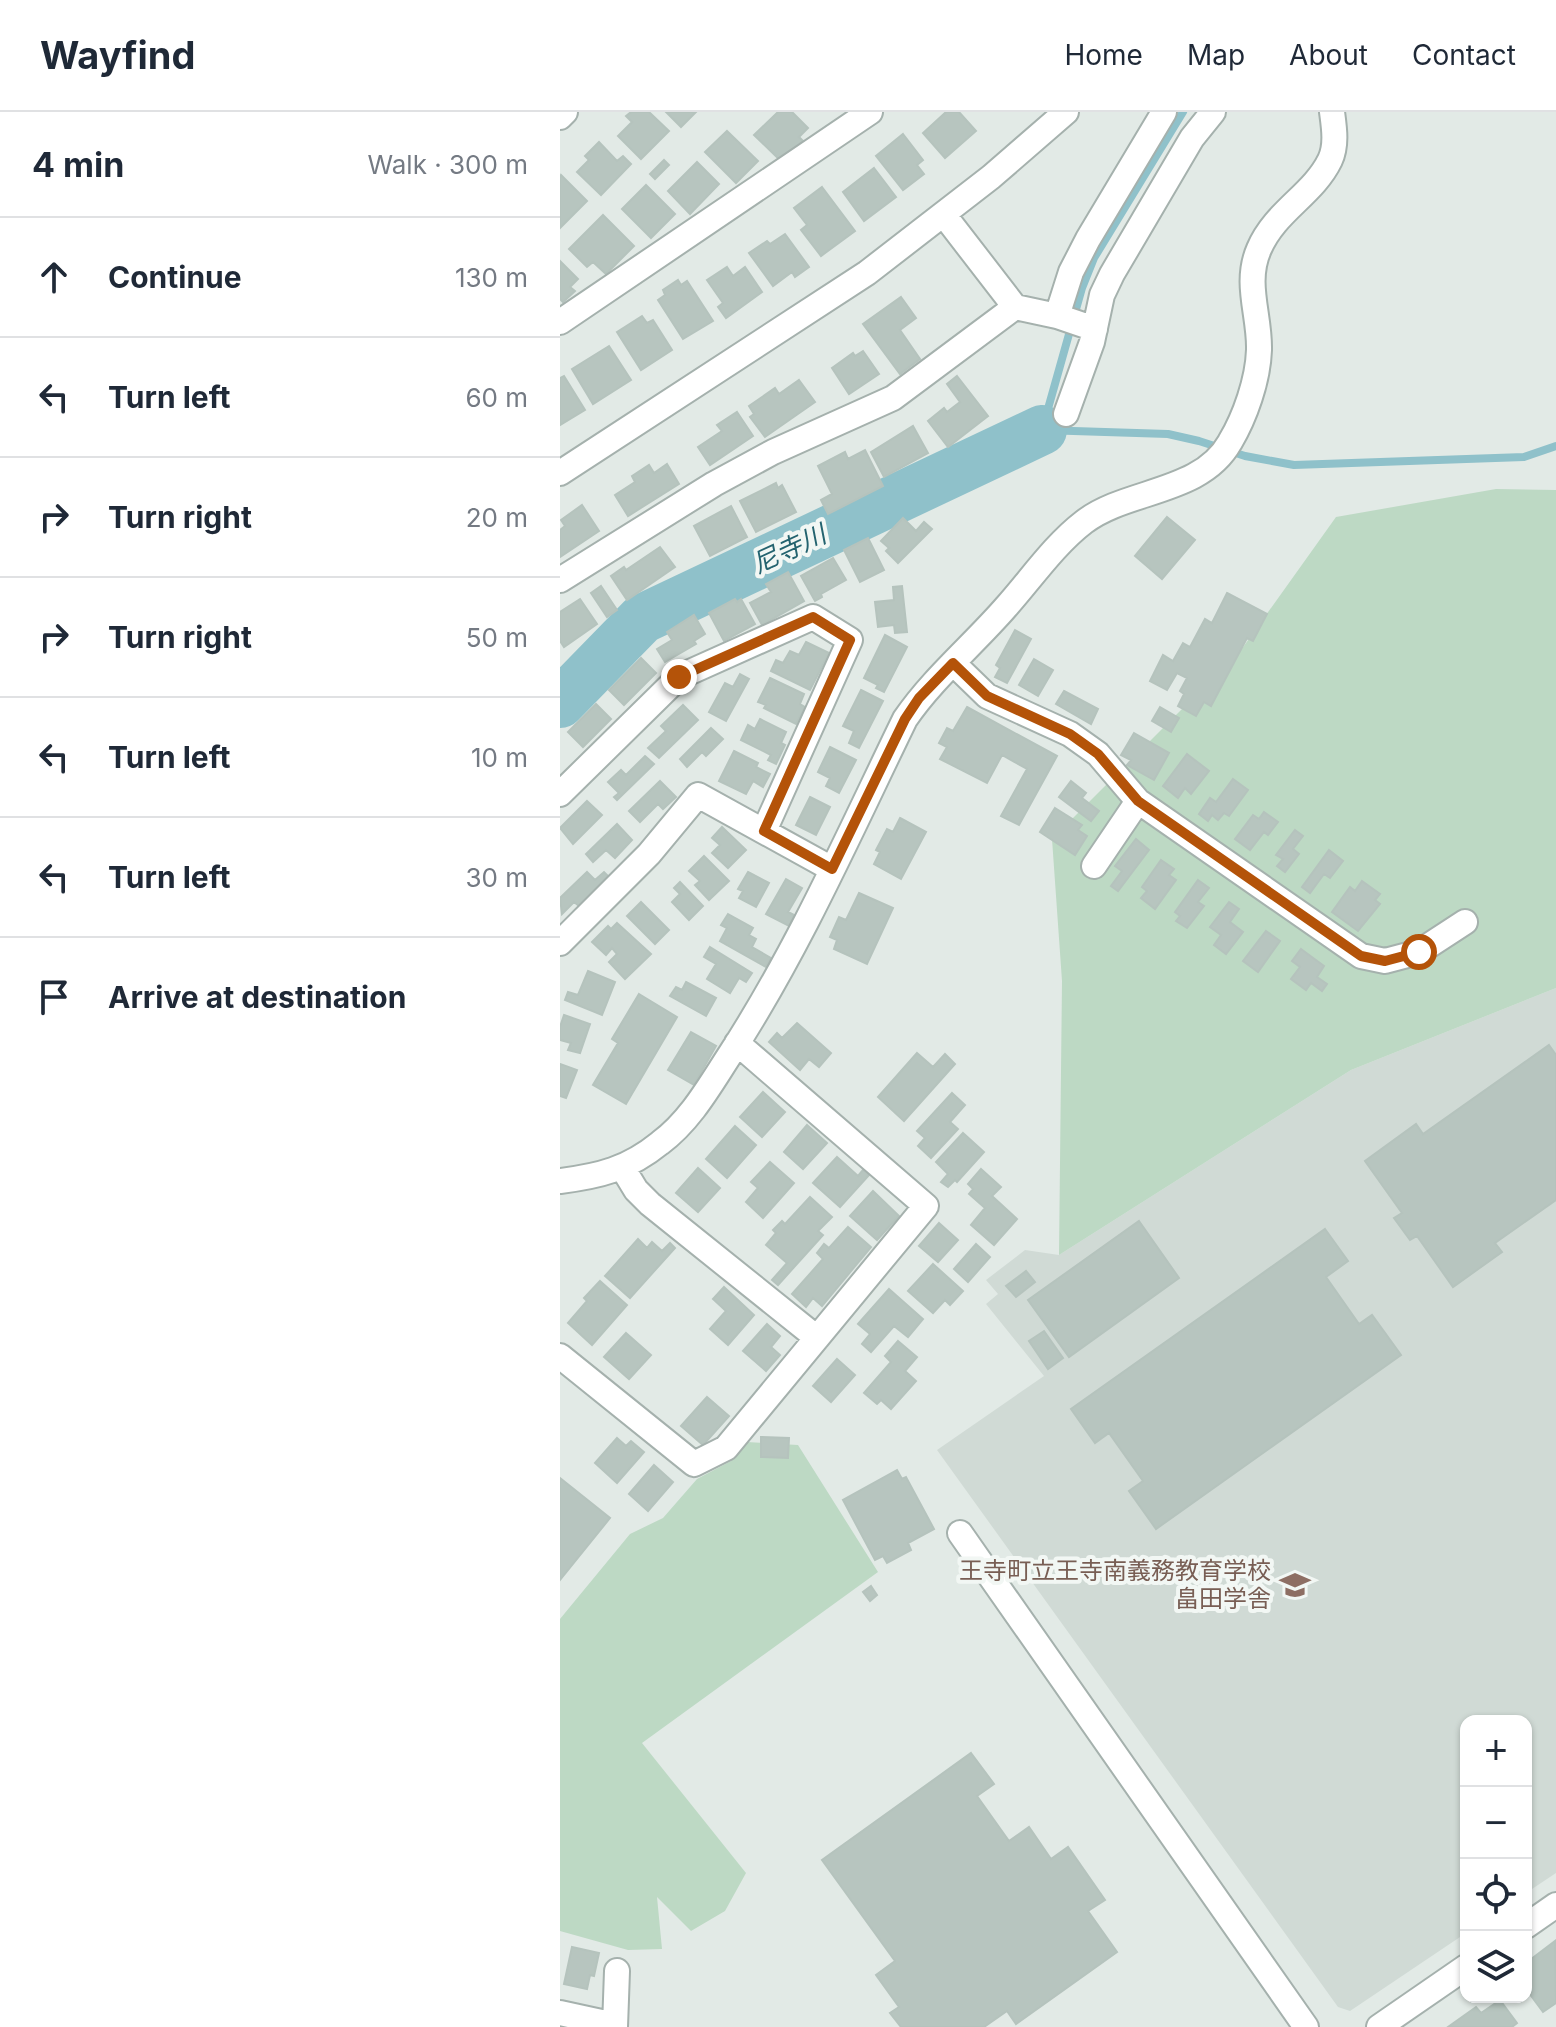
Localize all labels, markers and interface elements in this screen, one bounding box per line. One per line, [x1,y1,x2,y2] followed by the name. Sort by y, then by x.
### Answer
[40,32,195,78] text: Wayfind
[1064,38,1143,72] text: Home
[1187,38,1245,72] text: Map
[1289,38,1368,72] text: About
[1412,38,1516,72] text: Contact
[32,144,124,185] text: 4 min
[367,149,528,180] text: Walk · 300 m
[32,255,76,299] icon: ahead
[108,259,242,295] text: Continue
[455,262,528,293] text: 130 m
[32,375,76,419] icon: left
[108,379,230,415] text: Turn left
[465,382,528,413] text: 60 m
[32,495,76,539] icon: right
[108,499,252,535] text: Turn right
[466,502,528,533] text: 20 m
[747,517,833,579] water label: 尼寺川
[32,615,76,659] icon: right
[108,619,252,655] text: Turn right
[466,622,528,653] text: 50 m
[661,659,697,695] route end
[32,735,76,779] icon: left
[108,739,230,775] text: Turn left
[471,742,528,773] text: 10 m
[32,855,76,899] icon: left
[108,859,230,895] text: Turn left
[465,862,528,893] text: 30 m
[1401,934,1437,970] route start
[32,975,76,1019] icon: arrive
[108,979,406,1015] text: Arrive at destination
[959,1556,1271,1613] place label: 王寺町立王寺南義務教育学校 畠田学舎
[1278,1568,1312,1602] school or university icon: 王寺町立王寺南義務教育学校 畠田学舎
[1460,1715,1532,2003] map controls
[1460,1715,1532,1787] button: +
[1460,1787,1532,1859] button: −
[1460,1859,1532,1931] button: locate
[1460,1931,1532,2003] button: layers

